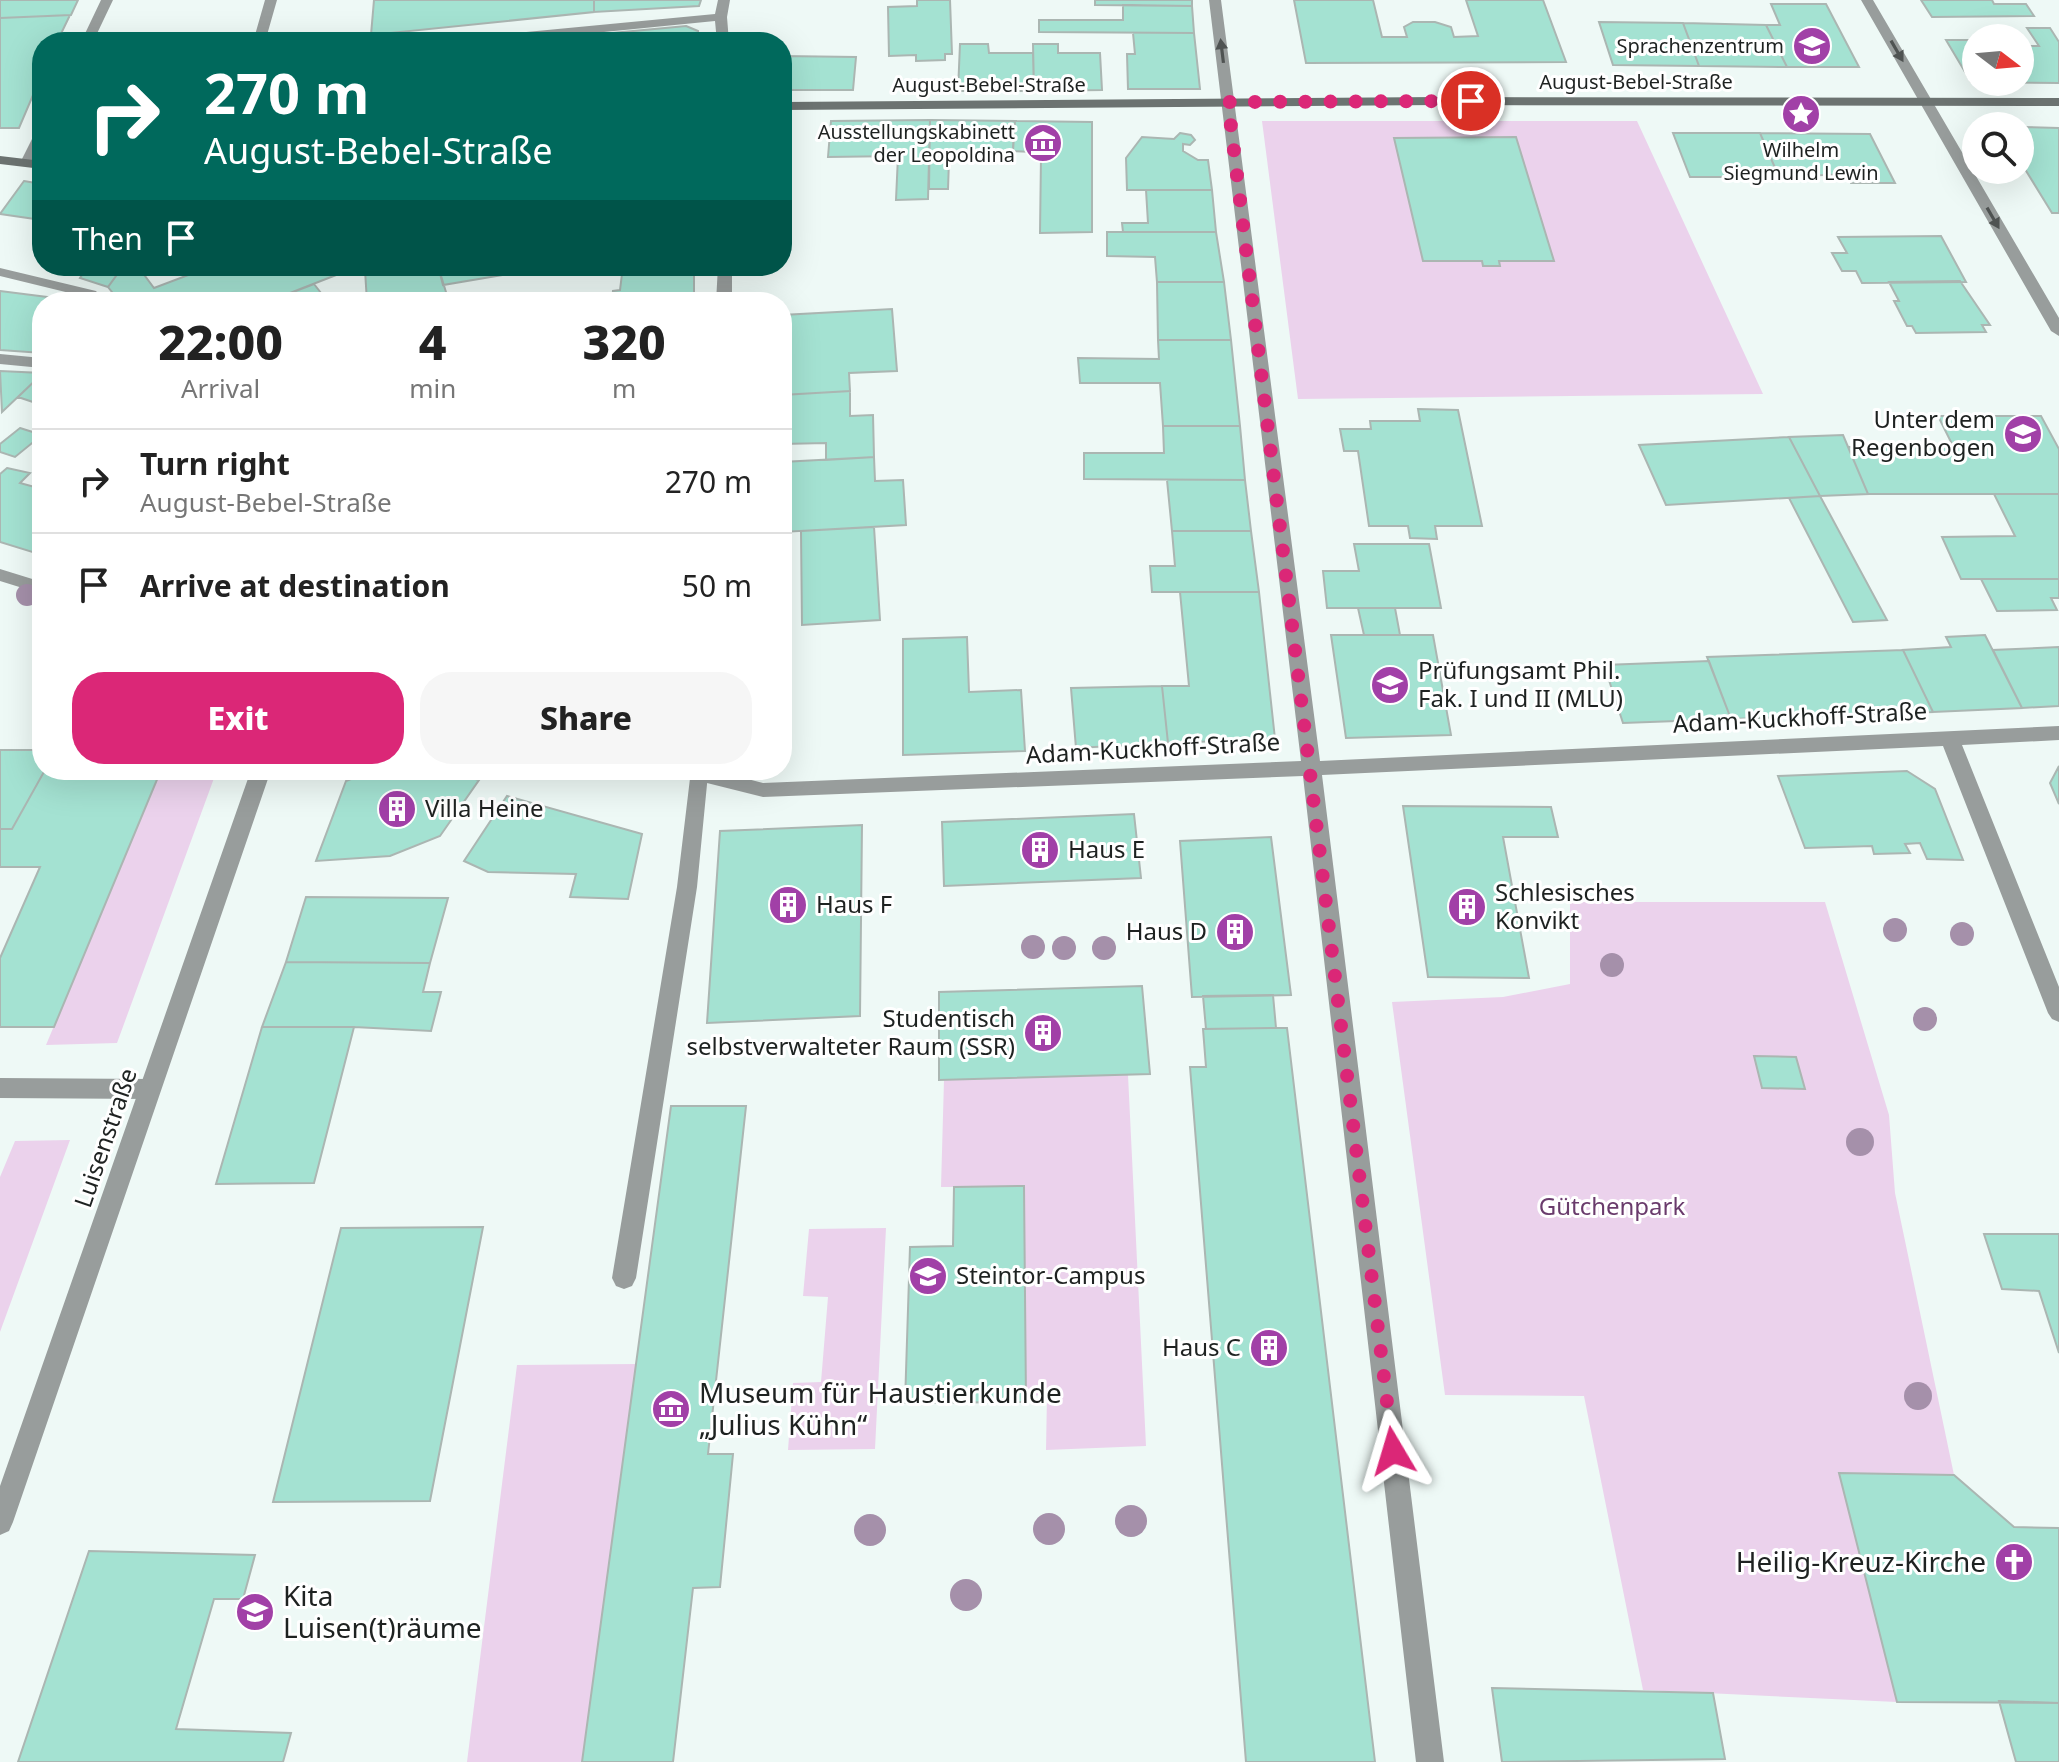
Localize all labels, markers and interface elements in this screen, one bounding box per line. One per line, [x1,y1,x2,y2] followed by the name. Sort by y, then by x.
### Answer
[1962,24,2034,96] north arrow
[1962,24,2034,184] map controls
[1791,25,1833,67] school or university icon: Sprachenzentrum
[1616,32,1784,59] place label: Sprachenzentrum
[1215,38,1228,63] one-way arrow
[1890,40,1904,62] one-way arrow
[204,54,369,130] text: 270 m
[72,64,176,168] icon: right
[1437,67,1505,135] pin
[1539,68,1733,95] street label: August-Bebel-Straße
[892,71,1086,98] street label: August-Bebel-Straße
[1449,79,1493,123] icon: arrive
[1780,93,1822,135] place icon: Wilhelm Siegmund Lewin
[1962,112,2034,184] button: search
[818,118,1015,168] place label: Ausstellungskabinett der Leopoldina
[1022,122,1064,164] museum icon: Ausstellungskabinett der Leopoldina
[204,126,553,175] text: August-Bebel-Straße
[1723,136,1879,186] place label: Wilhelm Siegmund Lewin
[1986,207,2000,230] one-way arrow
[159,216,203,260] icon: arrive
[72,218,143,259] text: Then
[158,309,283,374] text: 22:00
[419,309,447,374] text: 4
[583,309,666,374] text: 320
[181,370,260,406] text: Arrival
[409,370,456,406] text: min
[612,370,636,406] text: m
[1851,402,1995,463] place label: Unter dem Regenbogen
[2002,413,2044,455] school or university icon: Unter dem Regenbogen
[140,443,290,484] text: Turn right
[72,459,116,503] icon: right
[665,461,752,502] text: 270 m
[140,484,392,520] text: August-Bebel-Straße
[72,563,116,607] icon: arrive
[140,565,450,606] text: Arrive at destination
[682,565,752,606] text: 50 m
[1418,653,1623,714] place label: Prüfungsamt Phil. Fak. I und II (MLU)
[1369,664,1411,706] school or university icon: Prüfungsamt Phil. Fak. I und II (MLU)
[72,672,404,764] button: Exit
[420,672,752,764] button: Share
[1672,693,1928,740] street label: Adam-Kuckhoff-Straße
[1025,724,1281,771] street label: Adam-Kuckhoff-Straße
[376,788,418,830] building icon: Villa Heine
[425,791,544,824] place label: Villa Heine
[1019,829,1061,871] building icon: Haus E
[1068,832,1145,865] place label: Haus E
[1495,875,1635,936] place label: Schlesisches Konvikt
[767,884,809,926] building icon: Haus F
[1446,886,1488,928] building icon: Schlesisches Konvikt
[816,887,892,920] place label: Haus F
[1214,911,1256,953] building icon: Haus D
[1126,914,1207,947] place label: Haus D
[687,1001,1015,1062] place label: Studentisch selbstverwalteter Raum (SSR)
[1022,1012,1064,1054] building icon: Studentisch selbstverwalteter Raum (SSR)
[65,1063,144,1212] street label: Luisenstraße
[1539,1189,1686,1222] park label: Gütchenpark
[907,1255,949,1297] school or university icon: Steintor-Campus
[956,1258,1145,1291] place label: Steintor-Campus
[1248,1327,1290,1369] building icon: Haus C
[1162,1330,1241,1363] place label: Haus C
[699,1373,1062,1443] place label: Museum für Haustierkunde „Julius Kühn“
[650,1388,692,1430] museum icon: Museum für Haustierkunde „Julius Kühn“
[1351,1409,1435,1493] position arrow
[1993,1541,2035,1583] church icon: Heilig-Kreuz-Kirche
[1736,1542,1986,1580] place label: Heilig-Kreuz-Kirche
[283,1576,482,1646] place label: Kita Luisen(t)räume
[234,1591,276,1633] school or university icon: Kita Luisen(t)räume

